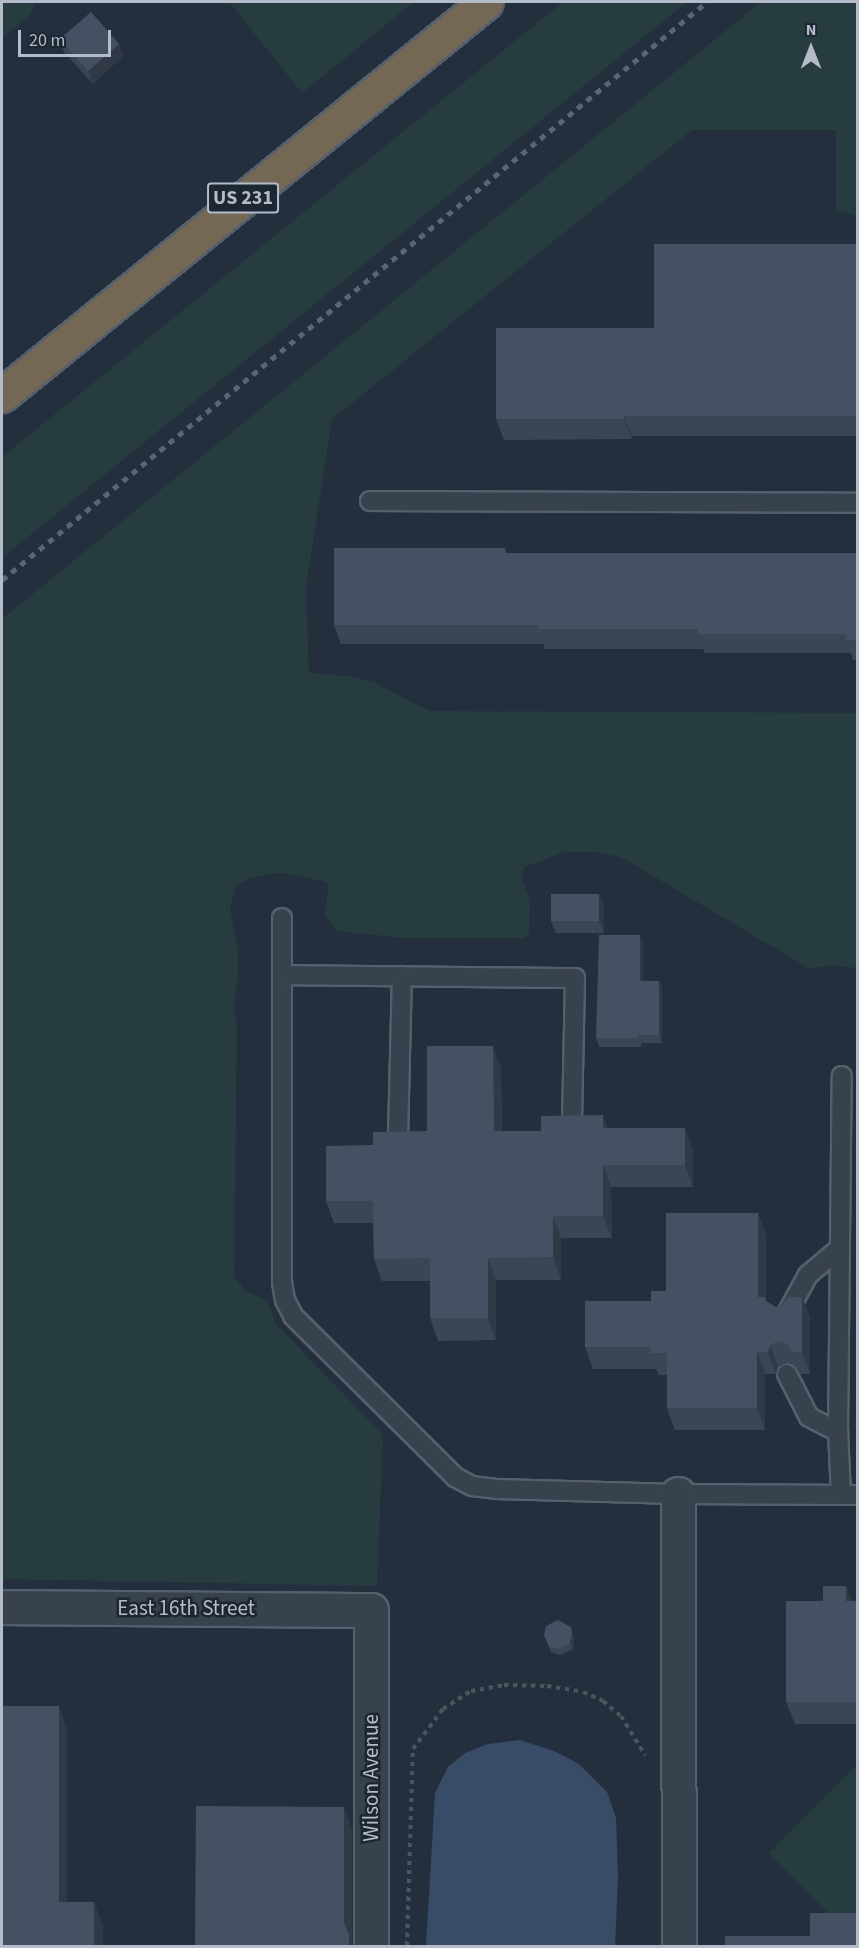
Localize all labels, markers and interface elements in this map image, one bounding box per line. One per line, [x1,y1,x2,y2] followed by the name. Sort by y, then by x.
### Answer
[21,18,114,56] scale bar
[781,18,841,78] north arrow
[806,19,816,41] text: N
[29,28,65,53] text: 20 m
[207,181,279,215] road number: US 231
[117,1595,255,1621] street label: East 16th Street
[358,1714,384,1842] street label: Wilson Avenue

